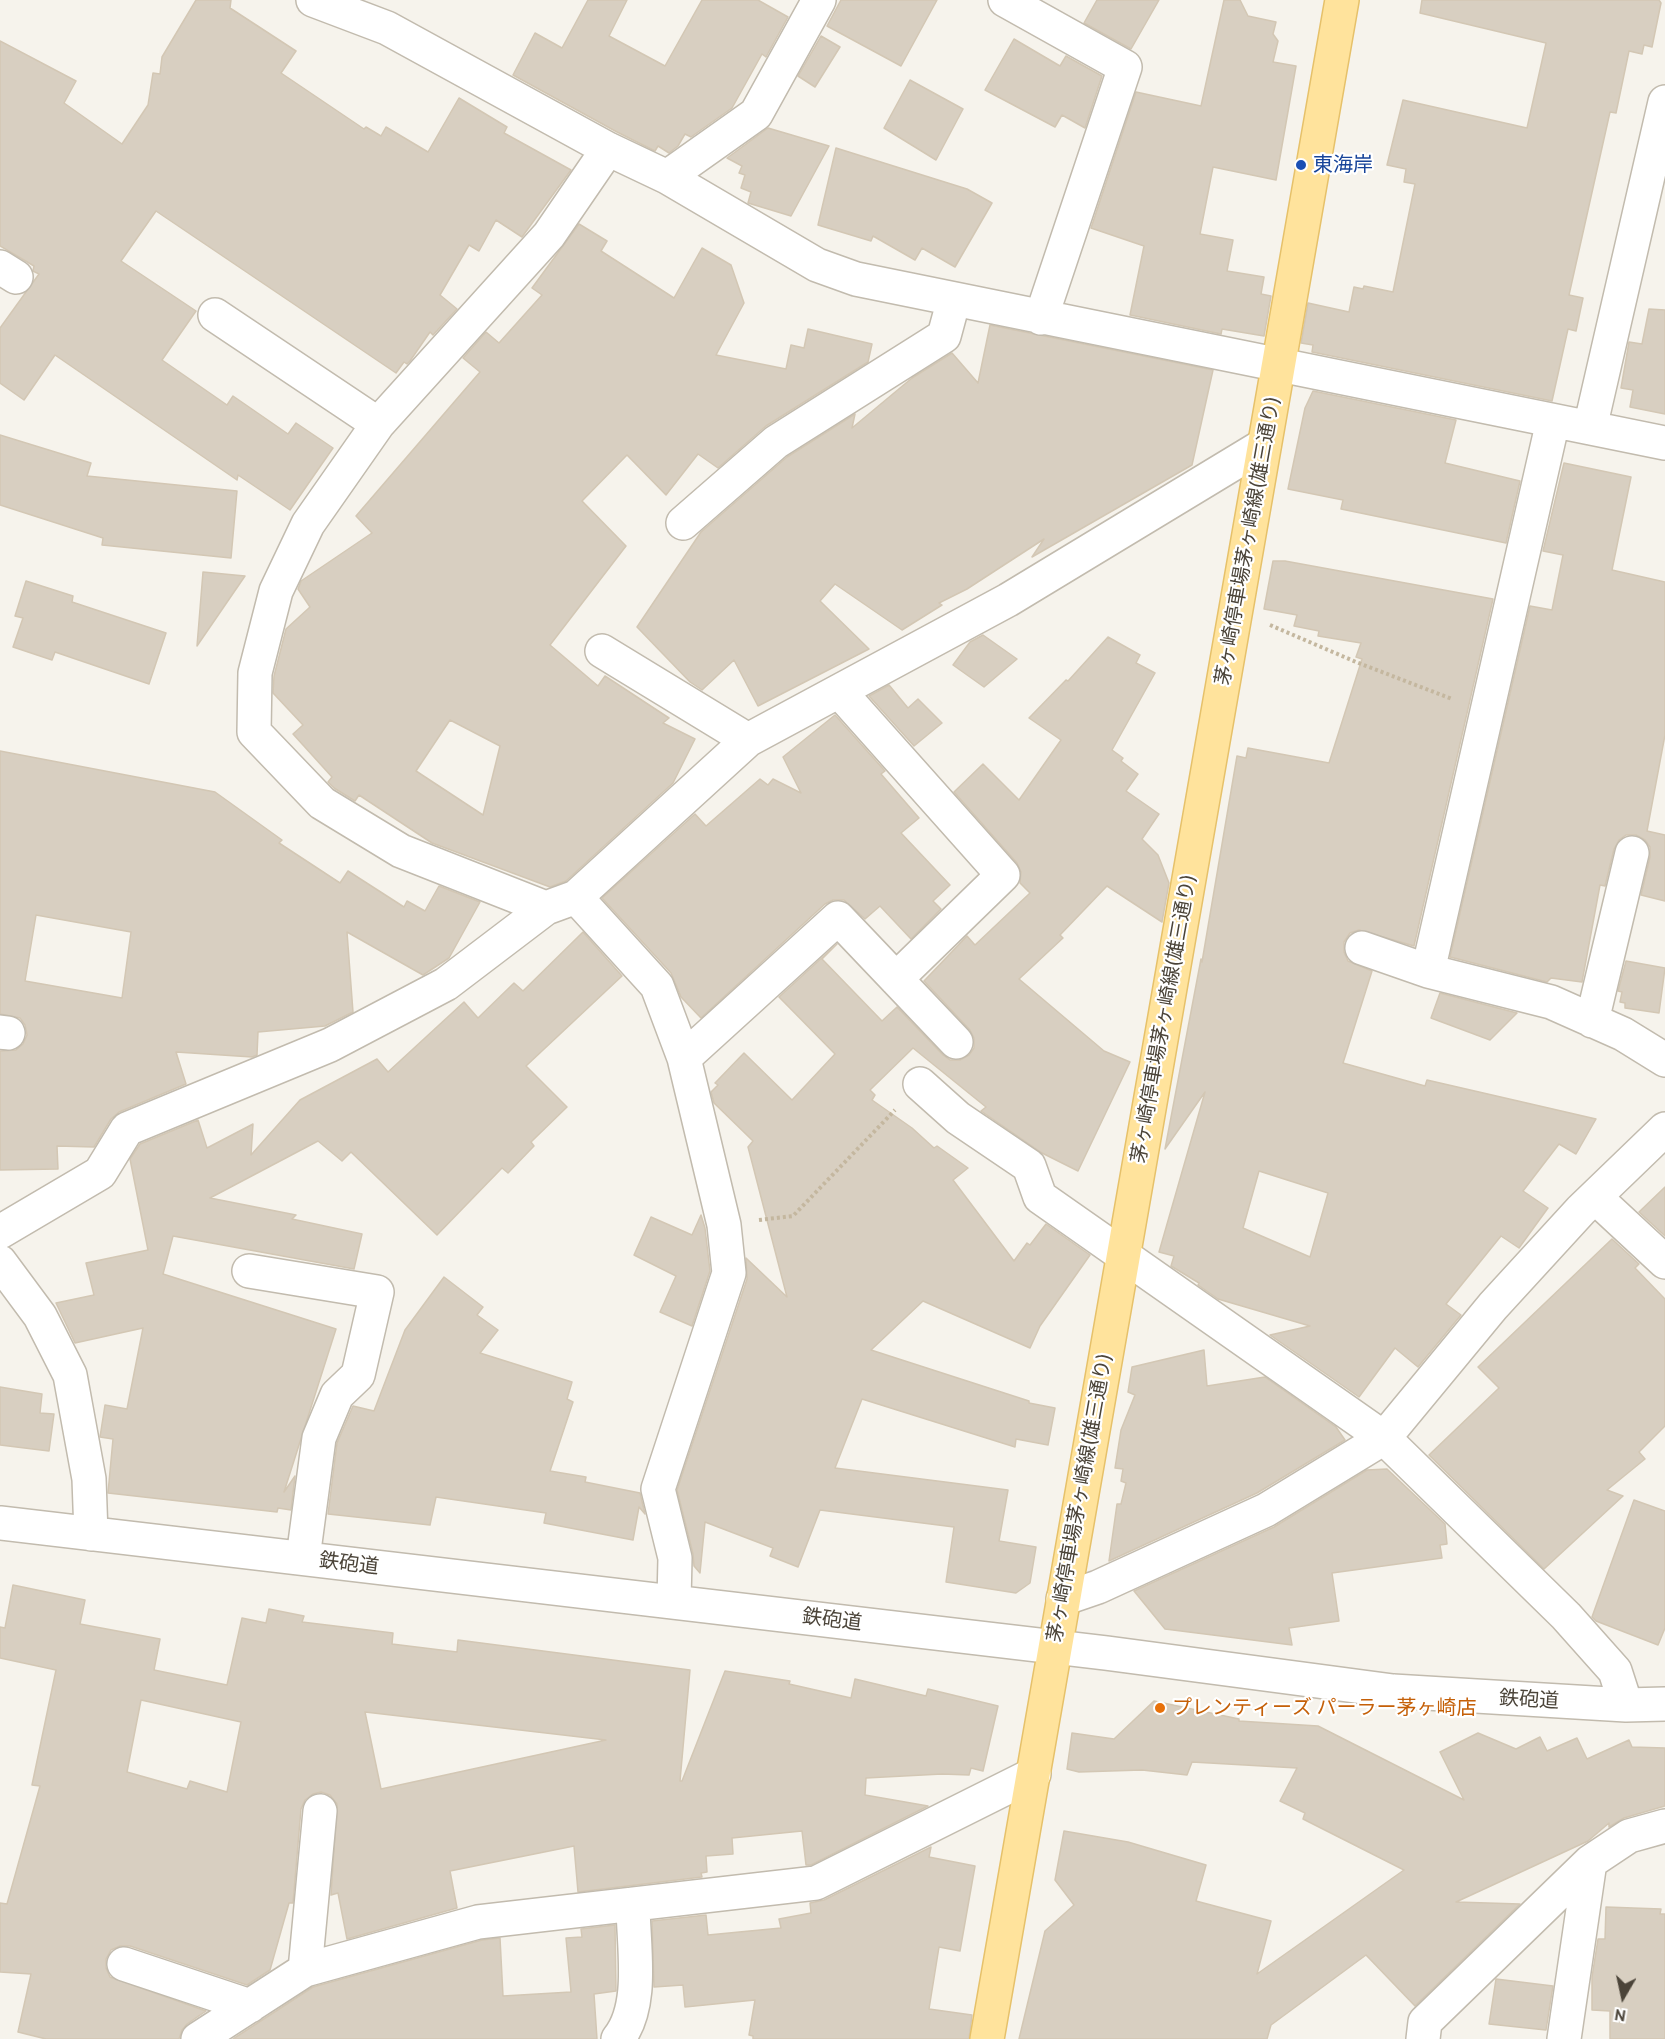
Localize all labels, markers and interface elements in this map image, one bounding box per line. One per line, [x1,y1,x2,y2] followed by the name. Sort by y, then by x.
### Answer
[1313,153,1373,177] place label: 東海岸
[1294,158,1308,172] marker: 東海岸
[1211,395,1285,687] street label: 茅ヶ崎停車場茅ヶ崎線(雄三通り)
[1127,873,1201,1165] street label: 茅ヶ崎停車場茅ヶ崎線(雄三通り)
[1043,1352,1117,1644] street label: 茅ヶ崎停車場茅ヶ崎線(雄三通り)
[318,1548,380,1580] street label: 鉄砲道
[801,1604,863,1636] street label: 鉄砲道
[1498,1686,1560,1714] street label: 鉄砲道
[1172,1696,1476,1720] place label: プレンティーズ パーラー茅ヶ崎店
[1153,1701,1167,1715] marker: プレンティーズ パーラー茅ヶ崎店
[1593,1967,1653,2027] north arrow
[1613,2005,1627,2026] text: N

